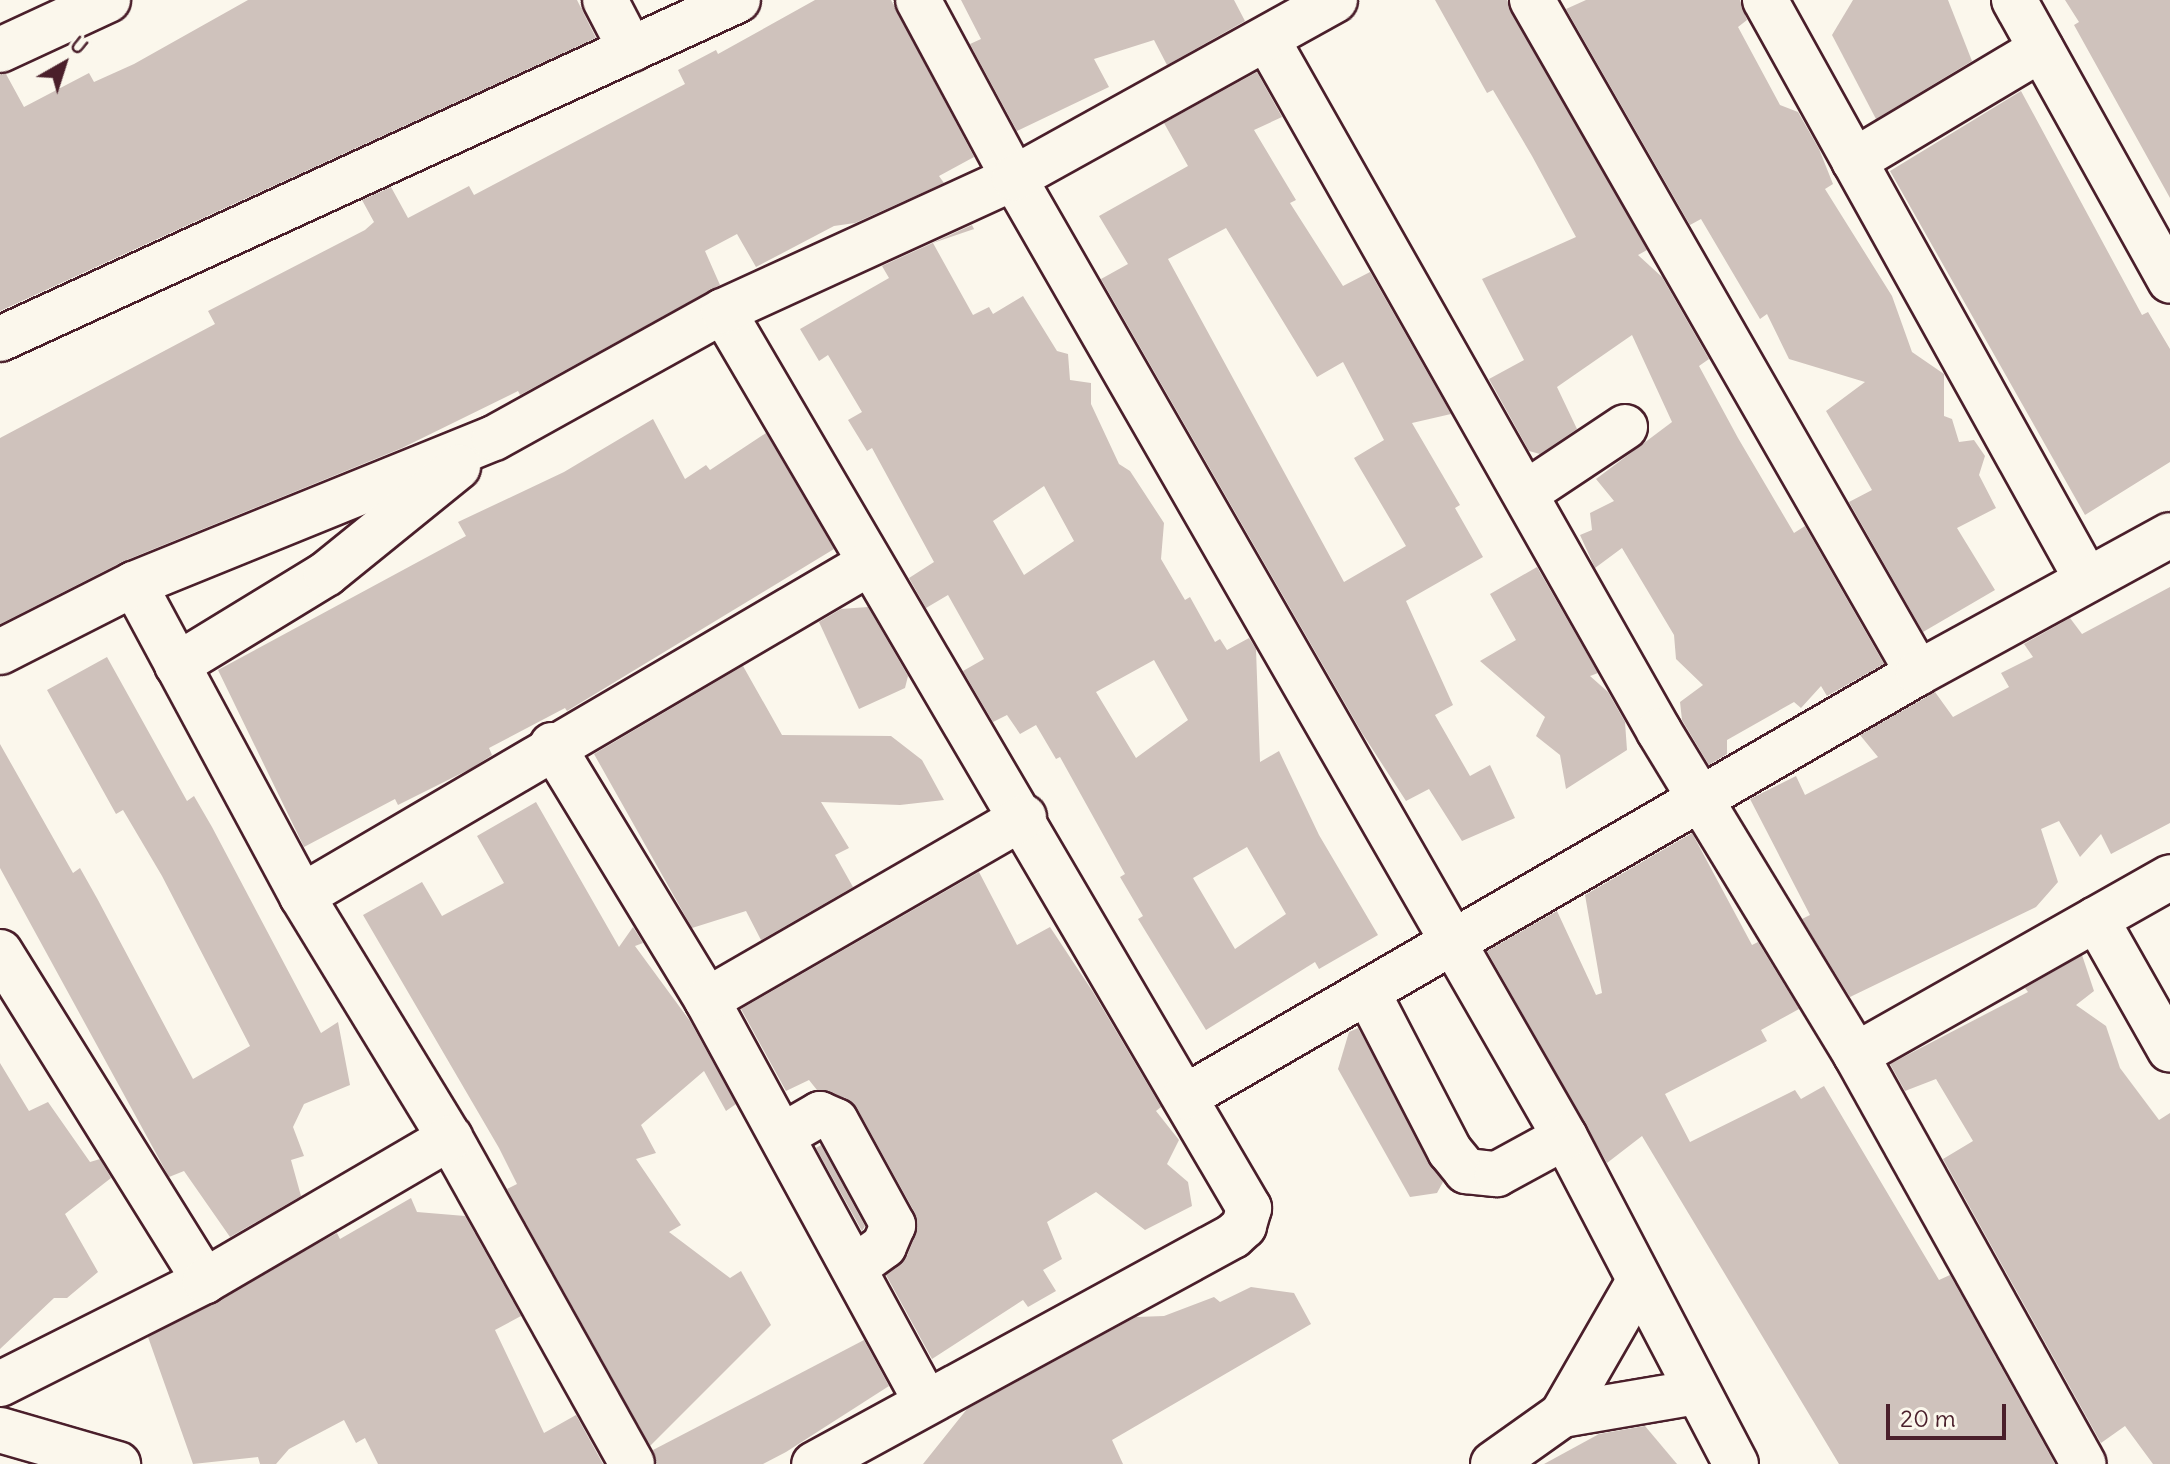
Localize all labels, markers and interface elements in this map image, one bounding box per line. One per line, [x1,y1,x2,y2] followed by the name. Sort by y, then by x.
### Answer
[24,24,104,104] north arrow
[64,30,94,61] text: U
[1890,1388,2010,1438] scale bar
[1900,1403,1956,1433] text: 20 m

